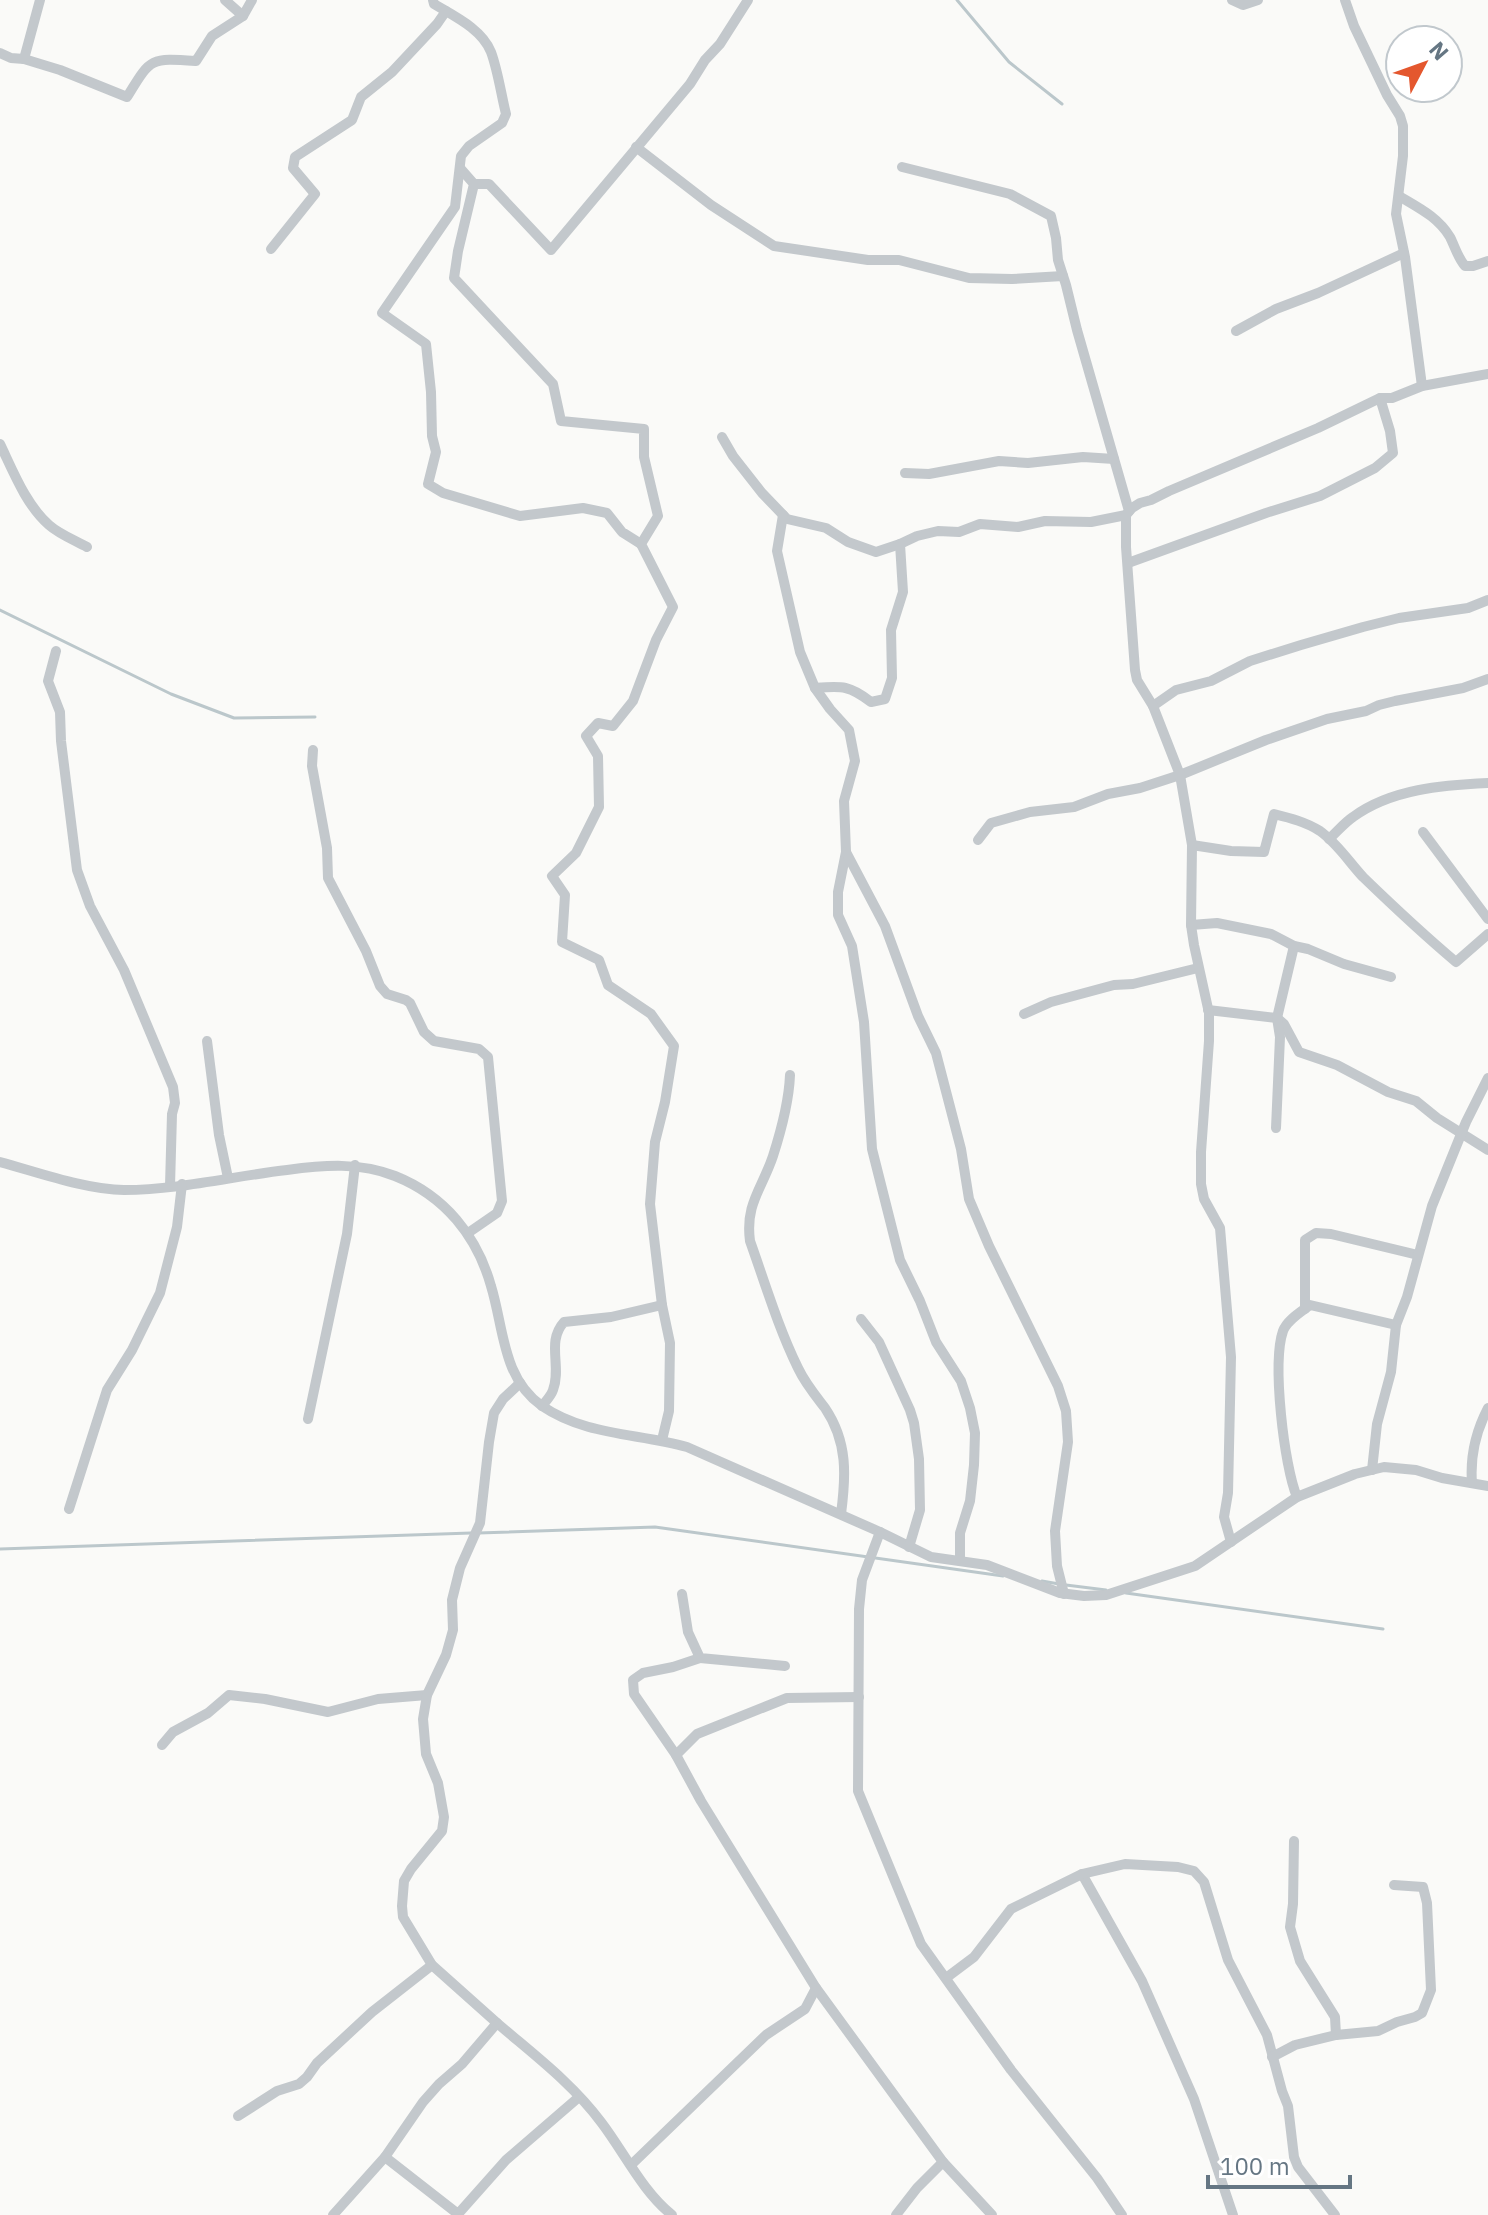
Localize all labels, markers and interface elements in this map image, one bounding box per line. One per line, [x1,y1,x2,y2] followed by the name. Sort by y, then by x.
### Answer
[1384,24,1464,104] north arrow
[1423,35,1456,66] text: N
[1208,2139,1350,2189] scale bar
[1220,2150,1290,2182] text: 100 m

